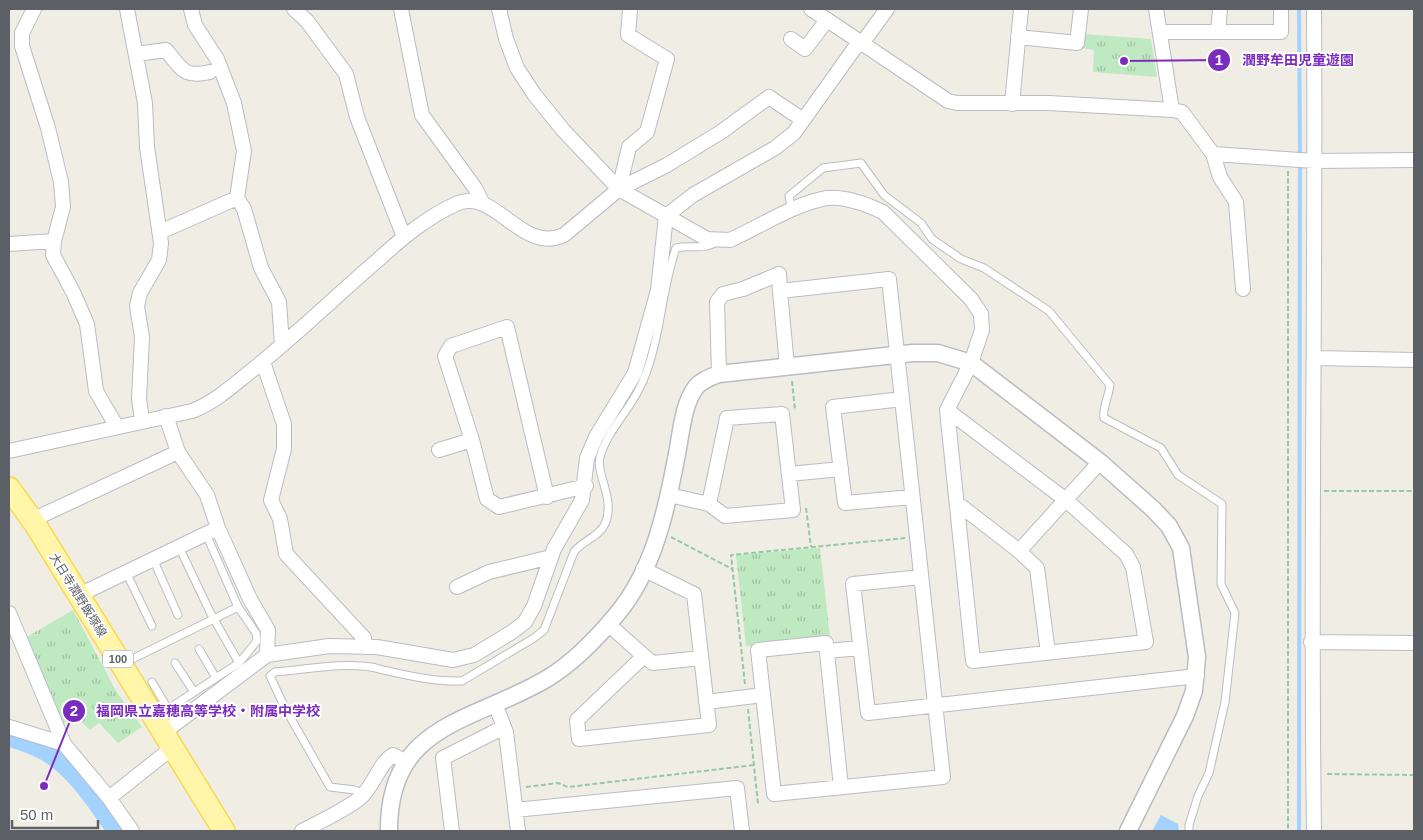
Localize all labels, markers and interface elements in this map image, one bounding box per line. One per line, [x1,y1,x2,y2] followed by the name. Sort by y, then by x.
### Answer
[1207,45,1364,74] callout: 潤野牟田児童遊園
[1215,51,1223,68] text: 1
[1242,52,1354,68] text: 潤野牟田児童遊園
[47,551,109,639] street label: 大日寺潤野飯塚線
[103,651,133,668] road number: 100
[61,696,330,725] callout: 福岡県立嘉穂高等学校・附属中学校
[70,702,78,719] text: 2
[96,703,320,719] text: 福岡県立嘉穂高等学校・附属中学校
[12,798,99,830] scale bar
[20,806,53,823] text: 50 m

